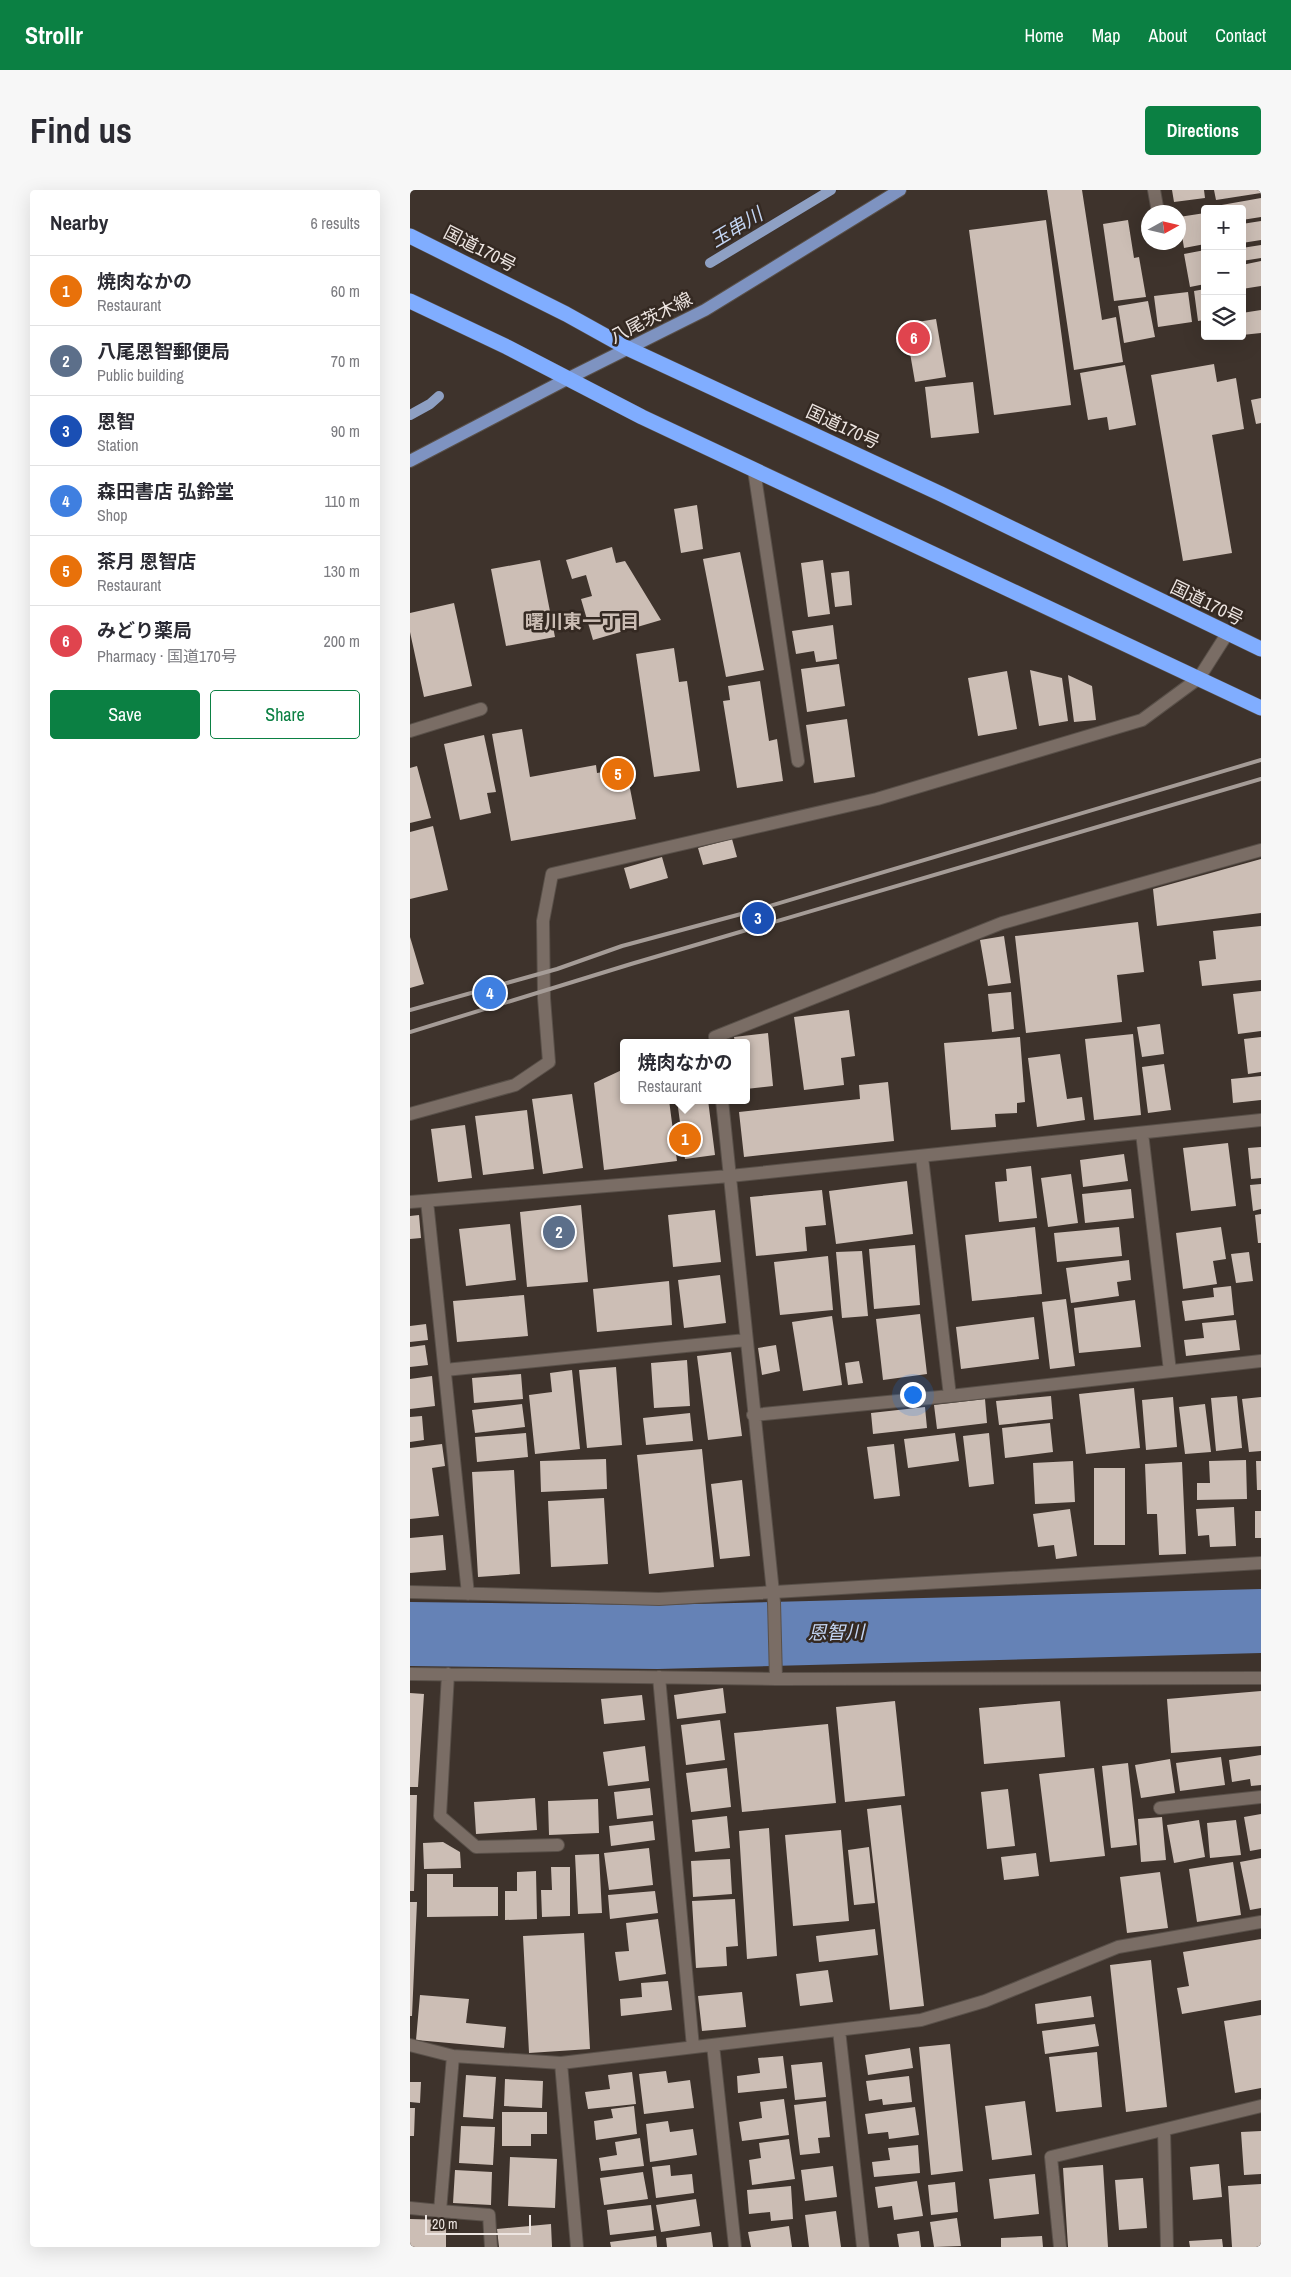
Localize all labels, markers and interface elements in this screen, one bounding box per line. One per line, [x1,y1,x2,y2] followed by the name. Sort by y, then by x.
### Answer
[25,19,83,51] text: Strollr
[1024,23,1064,48] text: Home
[1092,23,1121,48] text: Map
[1149,23,1187,48] text: About
[1215,23,1266,48] text: Contact
[1145,106,1261,155] button: Directions
[30,107,132,154] text: Find us
[705,200,769,253] water label: 玉串川
[1141,205,1186,250] north arrow
[1201,205,1246,340] map controls
[1201,205,1246,250] button: +
[50,208,108,237] text: Nearby
[310,212,360,234] text: 6 results
[440,220,521,278] street label: 国道170号
[1201,250,1246,295] button: −
[97,268,192,294] text: 焼肉なかの
[62,280,70,302] text: 1
[331,280,360,302] text: 60 m
[605,286,697,349] street label: 八尾茨木線
[97,294,161,316] text: Restaurant
[1201,295,1246,340] button: layers
[898,319,930,357] pin: 6
[97,338,230,364] text: 八尾恩智郵便局
[62,350,70,372] text: 2
[331,350,360,372] text: 70 m
[97,364,184,386] text: Public building
[802,399,884,454] street label: 国道170号
[97,408,135,434] text: 恩智
[62,420,70,442] text: 3
[331,420,360,442] text: 90 m
[97,434,139,456] text: Station
[97,478,234,504] text: 森田書店 弘鈴堂
[62,490,70,512] text: 4
[324,490,360,512] text: 110 m
[97,504,128,526] text: Shop
[97,548,196,574] text: 茶月 恩智店
[62,560,70,582] text: 5
[324,560,360,582] text: 130 m
[97,574,161,596] text: Restaurant
[1166,574,1248,631] street label: 国道170号
[525,608,639,634] district label: 曙川東一丁目
[97,617,192,643] text: みどり薬局
[62,630,70,652] text: 6
[324,630,360,652] text: 200 m
[97,645,237,667] text: Pharmacy · 国道170号
[50,690,200,739] button: Save
[210,690,360,739] button: Share
[602,755,634,793] pin: 5
[742,899,774,937] pin: 3
[474,974,506,1012] pin: 4
[620,1039,750,1104] popup
[637,1049,733,1075] text: 焼肉なかの
[637,1075,702,1097] text: Restaurant
[669,1120,701,1158] pin: 1
[543,1213,575,1251] pin: 2
[900,1382,926,1408] your location
[807,1618,867,1645] water label: 恩智川
[425,2212,531,2235] scale bar
[432,2215,458,2233] text: 20 m

